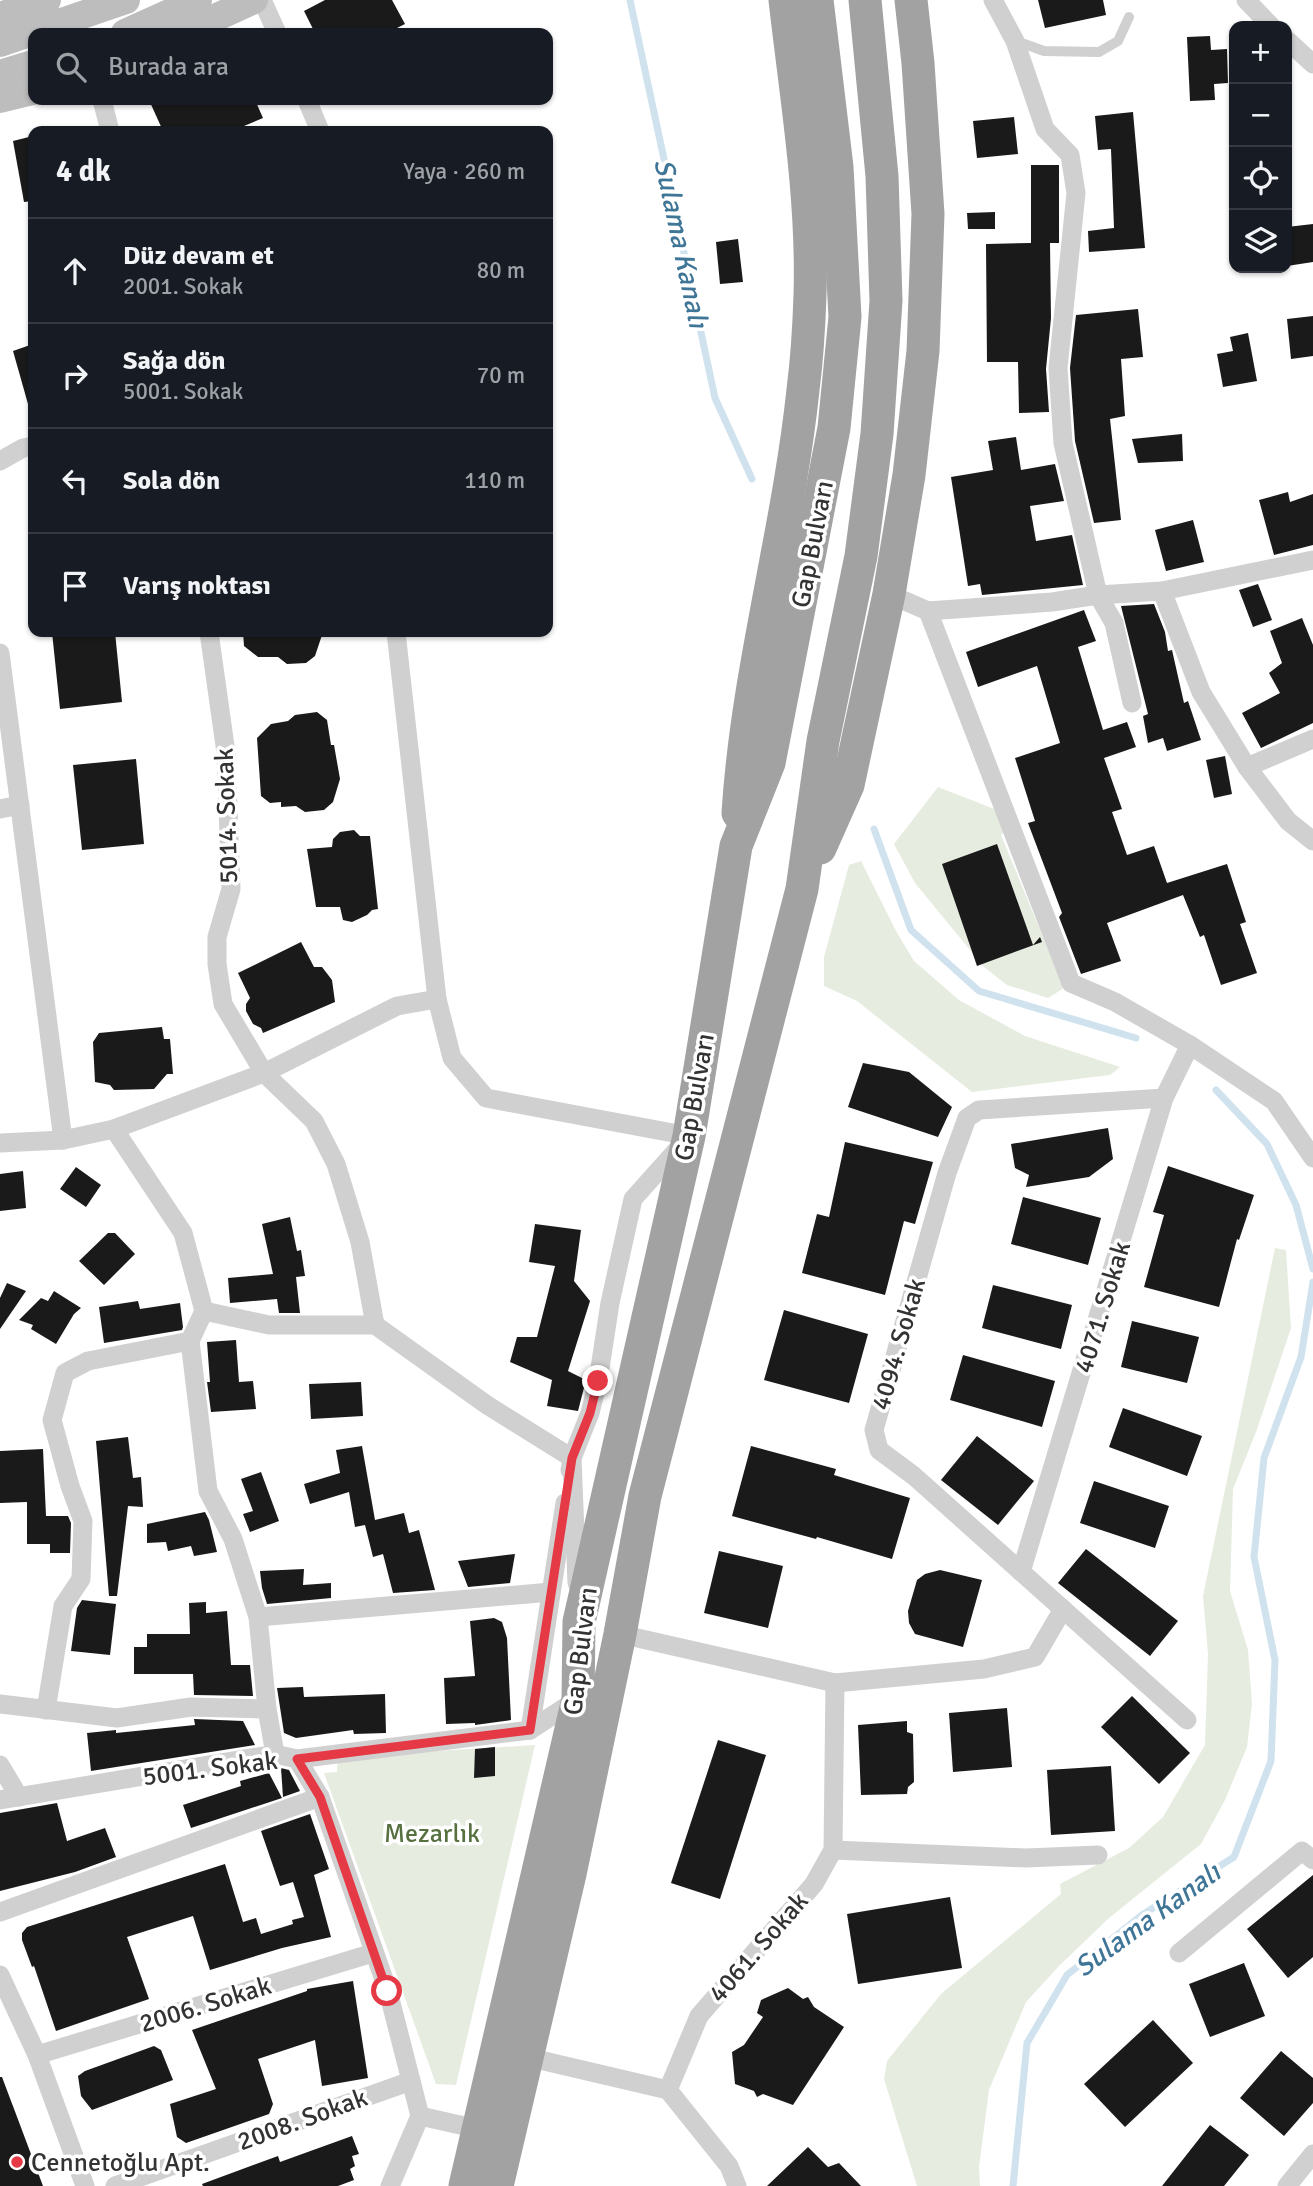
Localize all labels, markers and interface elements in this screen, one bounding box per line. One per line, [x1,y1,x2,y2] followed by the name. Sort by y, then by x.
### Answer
[1229,21,1292,273] map controls
[1229,21,1292,84] button: +
[28,28,553,105] search box
[52,48,90,86] icon: search
[108,51,229,83] text: Burada ara
[1229,84,1292,147] button: −
[1229,147,1292,210] button: locate
[56,153,111,190] text: 4 dk
[647,156,716,332] water label: Sulama Kanalı
[403,157,525,186] text: Yaya · 260 m
[1229,210,1292,273] button: layers
[123,240,274,272] text: Düz devam et
[56,252,94,290] icon: ahead
[477,256,525,285] text: 80 m
[123,272,243,301] text: 2001. Sokak
[123,345,226,377] text: Sağa dön
[56,357,94,395] icon: right
[477,361,525,390] text: 70 m
[123,377,243,406] text: 5001. Sokak
[56,462,94,500] icon: left
[123,465,220,497] text: Sola dön
[464,466,525,495] text: 110 m
[785,478,841,610] street label: Gap Bulvarı
[56,567,94,605] icon: arrive
[123,570,271,602] text: Varış noktası
[209,747,245,884] street label: 5014. Sokak
[668,1031,722,1163] street label: Gap Bulvarı
[1068,1238,1138,1377] street label: 4071. Sokak
[865,1275,933,1414] street label: 4094. Sokak
[582,1365,613,1396] route end
[557,1585,605,1717] street label: Gap Bulvarı
[141,1745,280,1793] street label: 5001. Sokak
[384,1818,480,1850] park label: Mezarlık
[1068,1855,1228,1984] water label: Sulama Kanalı
[702,1886,815,2009] street label: 4061. Sokak
[136,1970,275,2040] street label: 2006. Sokak
[371,1975,402,2006] route start
[233,2082,372,2158] street label: 2008. Sokak
[31,2147,210,2179] place label: Cennetoğlu Apt.
[9,2154,25,2170] marker: Cennetoğlu Apt.

